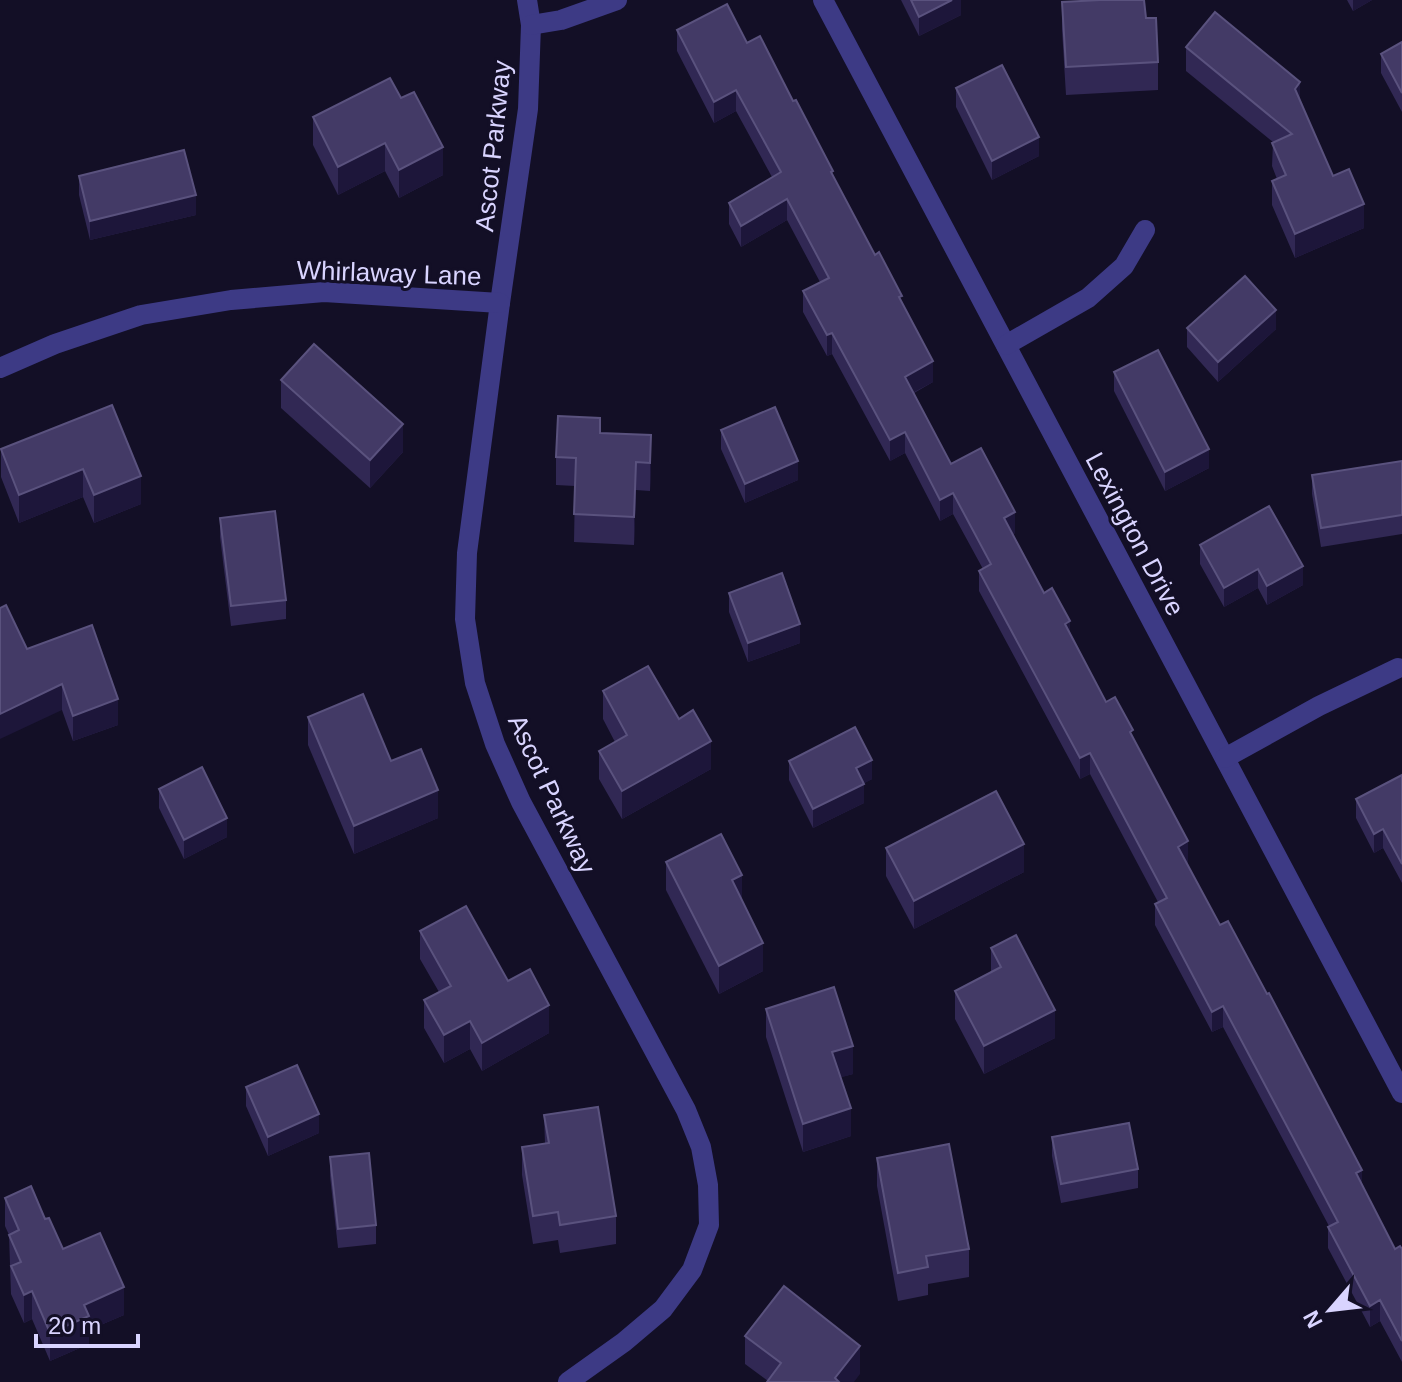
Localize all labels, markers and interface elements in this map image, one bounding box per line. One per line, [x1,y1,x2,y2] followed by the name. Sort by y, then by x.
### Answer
[469,59,517,233] street label: Ascot Parkway
[296,255,482,291] street label: Whirlaway Lane
[1079,447,1191,621] street label: Lexington Drive
[502,710,602,878] street label: Ascot Parkway
[1290,1270,1370,1350] north arrow
[36,1298,138,1348] scale bar
[1298,1306,1328,1332] text: N
[48,1312,101,1339] text: 20 m

